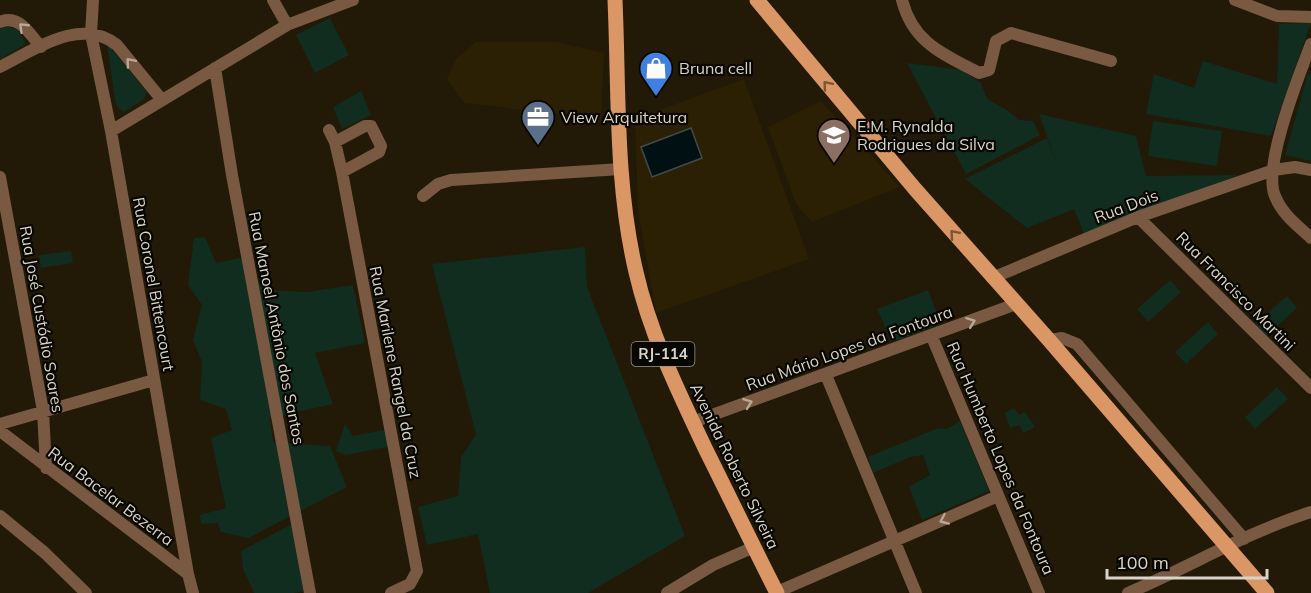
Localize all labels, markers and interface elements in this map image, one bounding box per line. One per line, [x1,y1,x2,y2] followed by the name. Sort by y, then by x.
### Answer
[19,23,29,34] one-way arrow
[638,50,674,97] shop icon: Bruna cell
[127,58,138,69] one-way arrow
[679,58,752,78] place label: Bruna cell
[824,81,835,92] one-way arrow
[520,99,556,146] office icon: View Arquitetura
[561,107,687,127] place label: View Arquitetura
[857,116,995,154] place label: E.M. Rynalda Rodrigues da Silva
[816,117,852,164] school or university icon: E.M. Rynalda Rodrigues da Silva
[1091,185,1161,227] street label: Rua Dois
[129,196,179,373] street label: Rua Coronel Bittencourt
[245,210,309,446] street label: Rua Manoel Antônio dos Santos
[16,224,68,414] street label: Rua José Custódio Soares
[1172,227,1300,355] street label: Rua Francisco Martini
[950,230,961,241] one-way arrow
[366,264,426,480] street label: Rua Marilene Rangel da Cruz
[743,301,955,395] street label: Rua Mário Lopes da Fontoura
[965,316,975,329] one-way arrow
[943,339,1059,577] street label: Rua Humberto Lopes da Fontoura
[632,342,694,366] road number: RJ-114
[686,380,784,552] street label: Avenida Roberto Silveira
[742,397,753,410] one-way arrow
[44,442,178,550] street label: Rua Bacelar Bezerra
[940,513,951,525] one-way arrow
[1107,542,1268,580] scale bar
[1116,551,1169,574] text: 100 m

